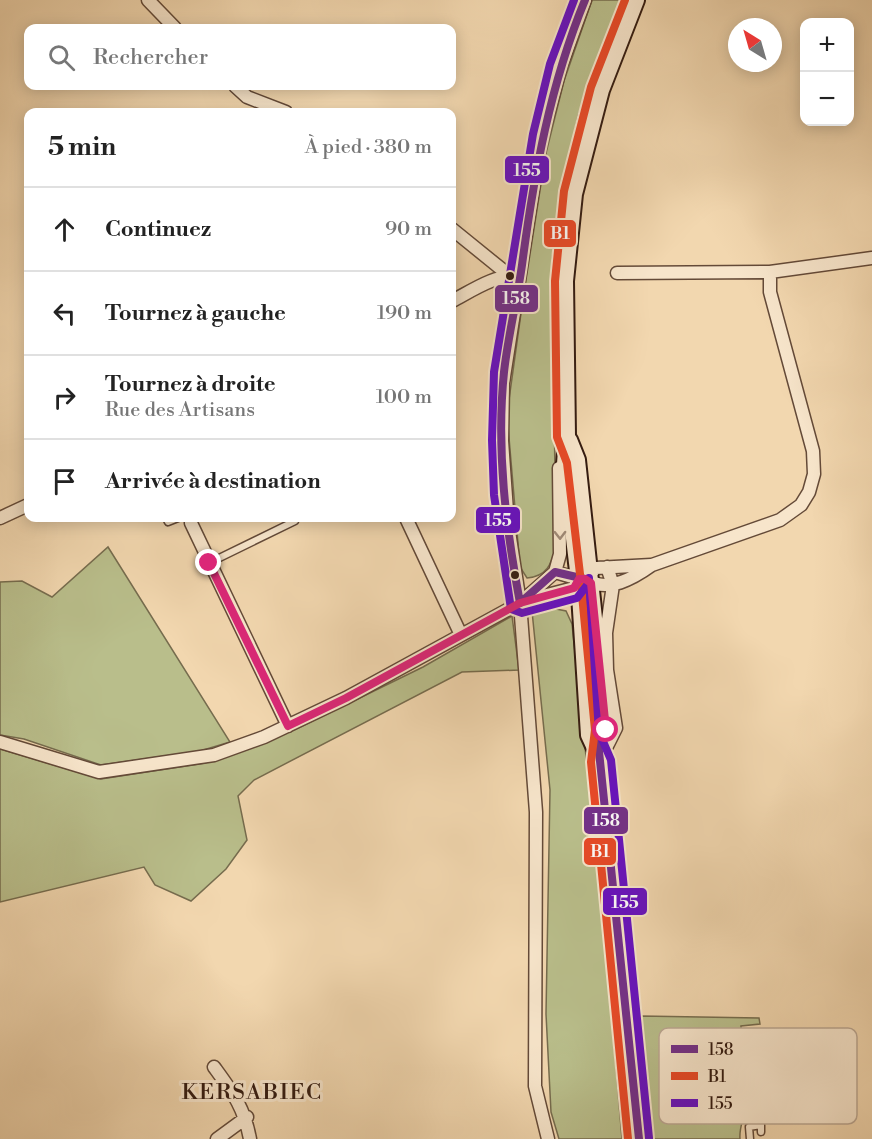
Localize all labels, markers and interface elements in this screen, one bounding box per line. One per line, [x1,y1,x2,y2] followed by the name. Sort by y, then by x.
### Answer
[728,18,782,72] north arrow
[800,18,854,126] map controls
[800,18,854,72] button: +
[24,24,456,90] search box
[45,41,78,74] icon: search
[93,44,208,71] text: Rechercher
[800,72,854,126] button: −
[48,131,116,163] text: 5 min
[305,135,432,160] text: À pied · 380 m
[504,155,550,184] line badge: 155
[513,161,541,181] text: 155
[48,213,81,246] icon: ahead
[105,216,211,243] text: Continuez
[385,217,432,242] text: 90 m
[543,219,577,248] line badge: B1
[550,224,570,244] text: B1
[504,270,516,282] unlabelled marker
[494,284,539,313] line badge: 158
[502,289,530,309] text: 158
[48,297,81,330] icon: left
[105,300,286,327] text: Tournez à gauche
[377,301,432,326] text: 190 m
[105,371,276,398] text: Tournez à droite
[48,381,81,414] icon: right
[376,385,432,410] text: 100 m
[105,398,255,423] text: Rue des Artisans
[48,465,81,498] icon: arrive
[105,468,321,495] text: Arrivée à destination
[475,506,521,534] line badge: 155
[484,511,512,531] text: 155
[554,531,566,540] one-way arrow
[195,549,221,575] route end
[509,569,521,581] unlabelled marker
[592,716,618,742] route start
[583,806,629,835] line badge: 158
[592,811,620,831] text: 158
[583,837,617,866] line badge: B1
[590,842,610,862] text: B1
[602,887,648,916] line badge: 155
[611,893,639,913] text: 155
[659,1028,857,1124] legend
[708,1040,734,1060] text: 158
[707,1067,726,1087] text: B1
[181,1079,323,1106] district label: KERSABIEC
[708,1094,733,1114] text: 155

